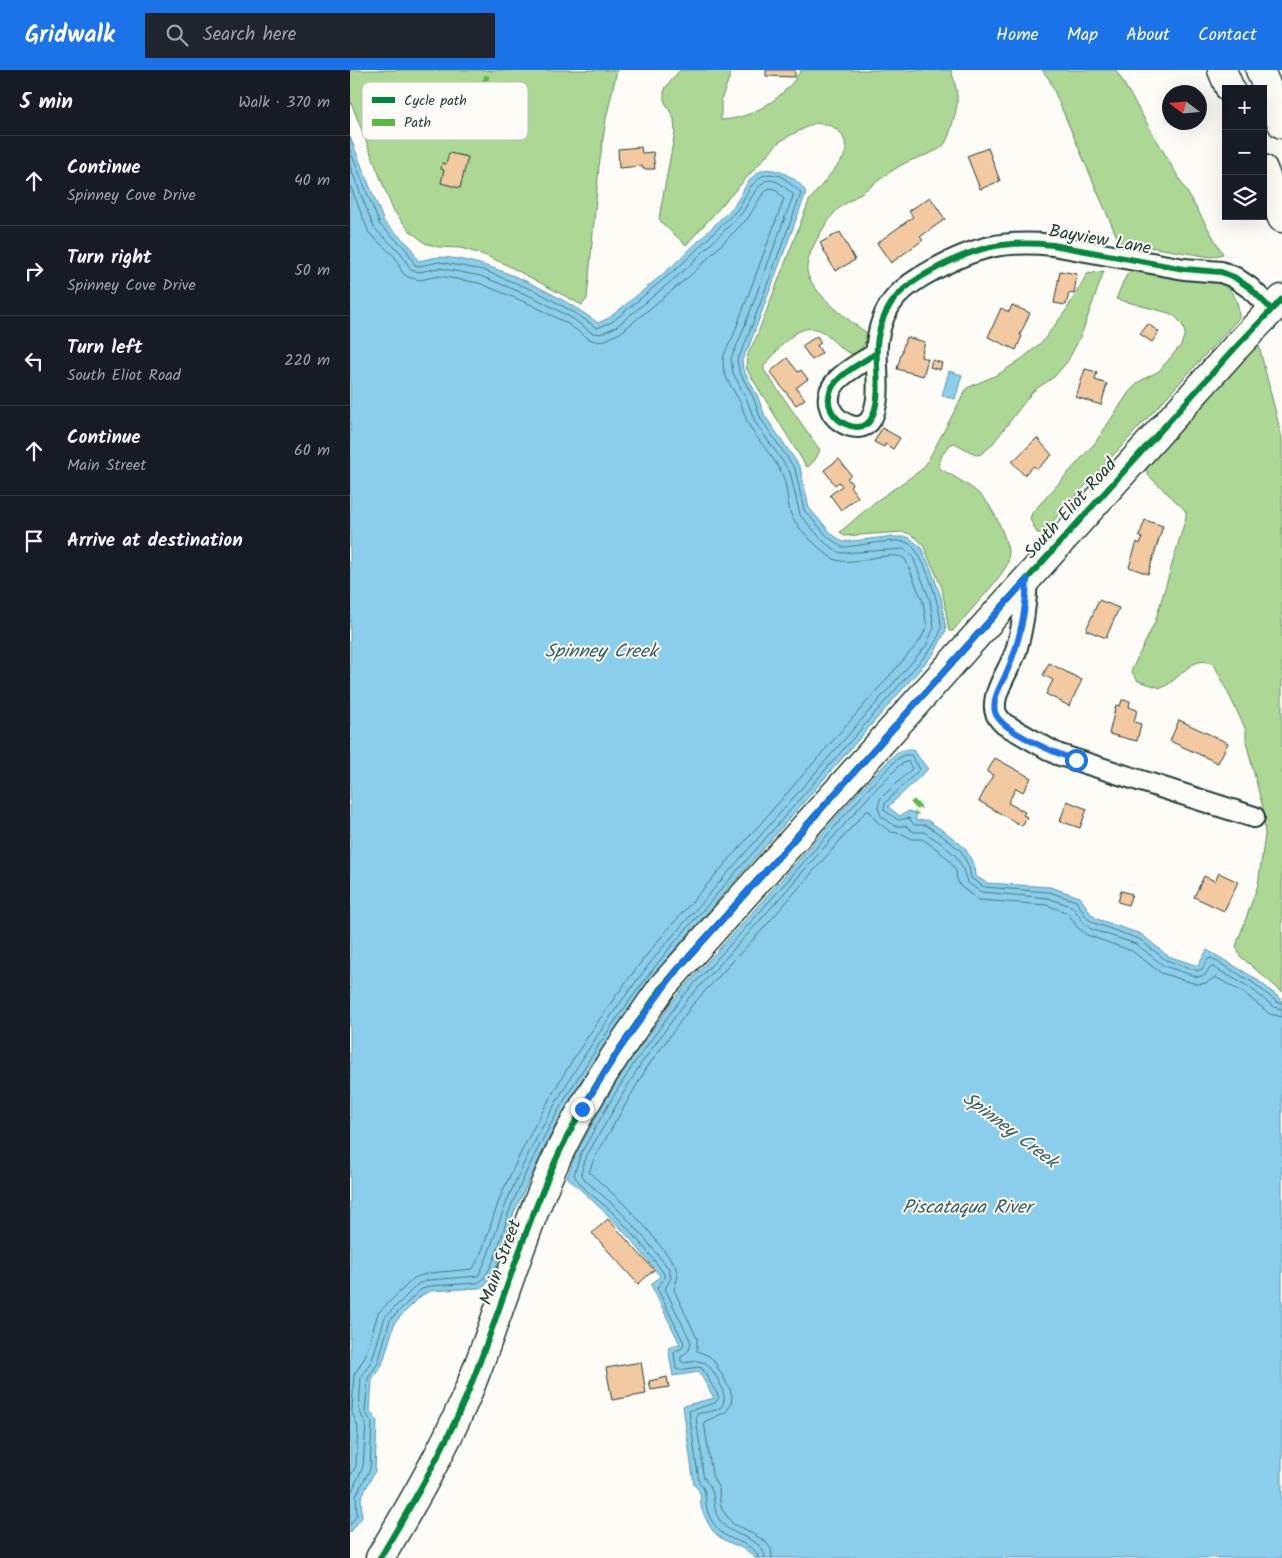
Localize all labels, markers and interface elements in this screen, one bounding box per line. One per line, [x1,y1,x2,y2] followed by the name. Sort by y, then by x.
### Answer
[145,13,495,58] search box
[25,16,115,55] text: Gridwalk
[203,20,296,50] text: Search here
[163,21,191,49] icon: search
[996,21,1039,50] text: Home
[1067,21,1098,50] text: Map
[1126,21,1170,50] text: About
[1198,21,1257,50] text: Contact
[362,82,528,140] legend
[1162,85,1207,130] north arrow
[1222,85,1267,220] map controls
[1222,85,1267,130] button: +
[20,86,73,119] text: 5 min
[238,90,330,115] text: Walk · 370 m
[404,90,467,112] text: Cycle path
[404,112,431,134] text: Path
[1222,130,1267,175] button: −
[67,153,140,183] text: Continue
[20,167,48,195] icon: ahead
[294,168,330,193] text: 40 m
[1222,175,1267,220] button: layers
[67,183,196,208] text: Spinney Cove Drive
[1046,217,1153,264] street label: Bayview Lane
[67,243,152,273] text: Turn right
[20,257,48,285] icon: right
[294,258,330,283] text: 50 m
[67,273,196,298] text: Spinney Cove Drive
[67,333,142,363] text: Turn left
[20,347,48,375] icon: left
[284,348,330,373] text: 220 m
[67,363,181,388] text: South Eliot Road
[67,423,140,453] text: Continue
[20,437,48,465] icon: ahead
[294,438,330,463] text: 60 m
[1018,451,1125,566] street label: South Eliot Road
[67,453,146,478] text: Main Street
[67,526,243,556] text: Arrive at destination
[20,527,48,555] icon: arrive
[545,637,660,667] water label: Spinney Creek
[1065,749,1088,772] route start
[956,1085,1066,1178] water label: Spinney Creek
[571,1098,594,1121] route end
[902,1193,1036,1223] water label: Piscataqua River
[472,1215,531,1309] street label: Main Street

